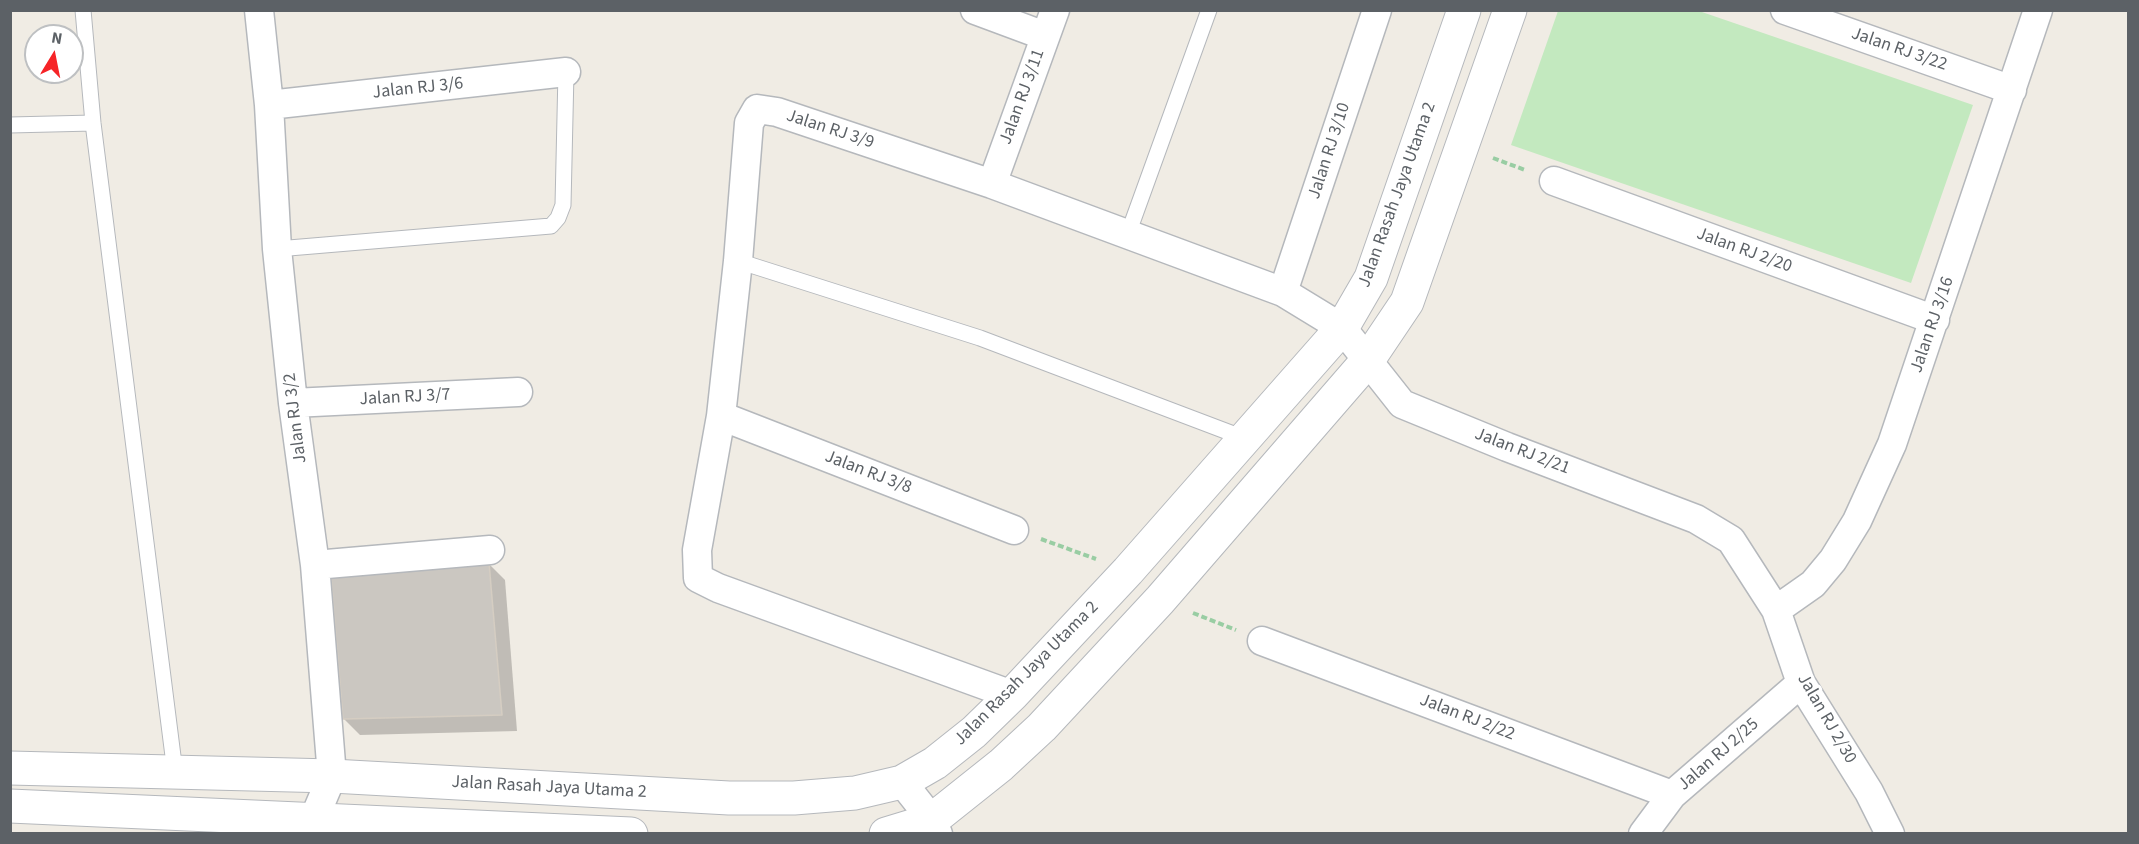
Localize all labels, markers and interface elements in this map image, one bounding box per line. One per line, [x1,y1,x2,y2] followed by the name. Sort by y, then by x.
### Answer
[1848,23,1950,77] street label: Jalan RJ 3/22
[24,24,84,84] north arrow
[50,26,64,50] text: N
[996,46,1050,148] street label: Jalan RJ 3/11
[372,73,464,105] street label: Jalan RJ 3/6
[1304,100,1356,202] street label: Jalan RJ 3/10
[1354,100,1442,290] street label: Jalan Rasah Jaya Utama 2
[783,106,877,154] street label: Jalan RJ 3/9
[1693,224,1795,278] street label: Jalan RJ 2/20
[1906,274,1960,376] street label: Jalan RJ 3/16
[280,371,312,465] street label: Jalan RJ 3/2
[359,385,451,411] street label: Jalan RJ 3/7
[1471,424,1573,480] street label: Jalan RJ 2/21
[822,447,914,499] street label: Jalan RJ 3/8
[950,597,1104,751] street label: Jalan Rasah Jaya Utama 2
[1792,670,1860,768] street label: Jalan RJ 2/30
[1416,690,1518,746] street label: Jalan RJ 2/22
[1674,714,1764,796] street label: Jalan RJ 2/25
[451,772,647,804] street label: Jalan Rasah Jaya Utama 2

